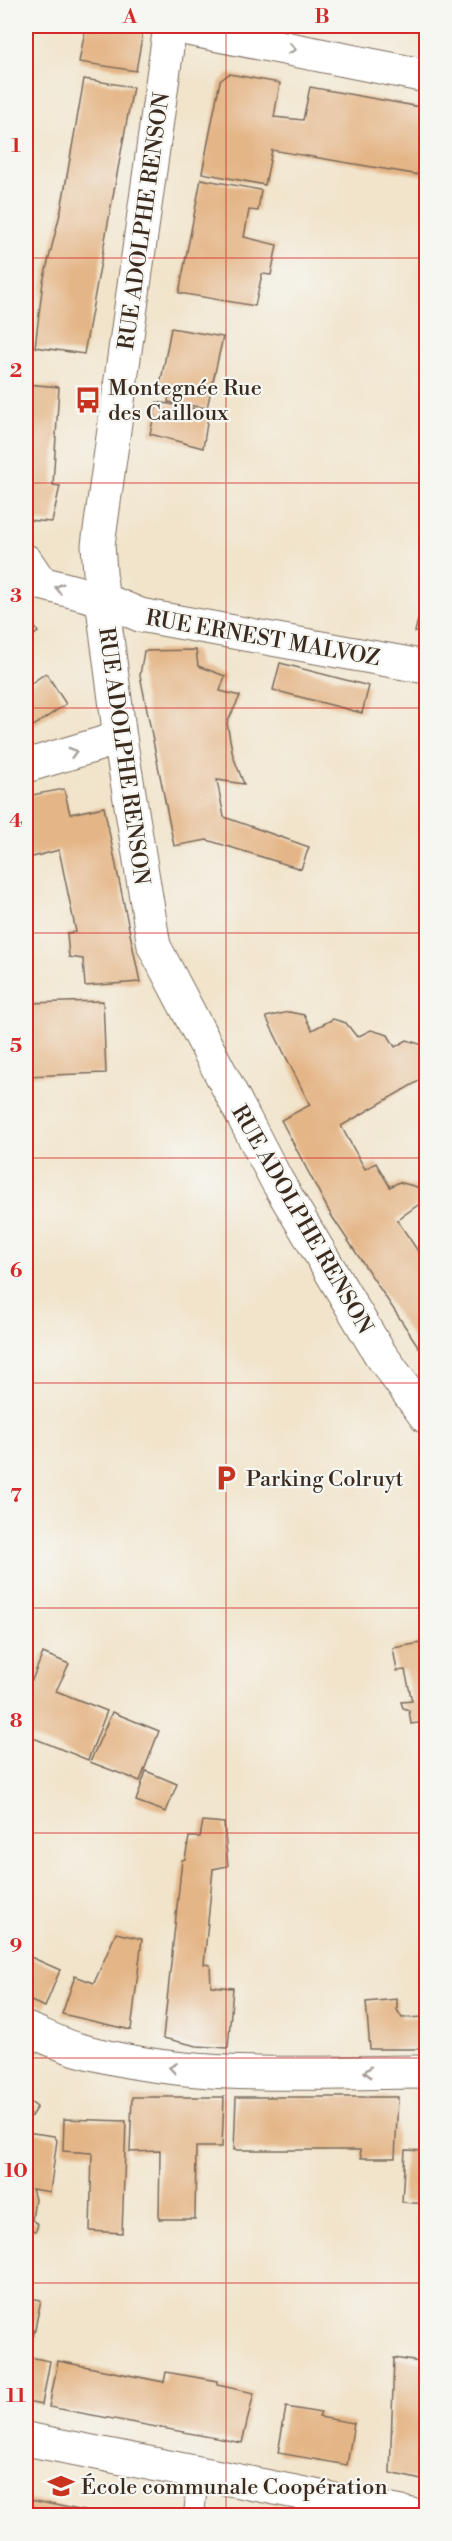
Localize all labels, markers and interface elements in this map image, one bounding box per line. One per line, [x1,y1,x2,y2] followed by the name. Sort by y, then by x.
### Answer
[122,5,138,30] text: A
[314,5,330,30] text: B
[287,42,297,55] one-way arrow
[113,90,176,352] street label: RUE ADOLPHE RENSON
[11,134,21,159] text: 1
[10,359,22,384] text: 2
[108,375,262,427] place label: Montegnée Rue des Cailloux
[73,385,103,415] bus stop icon: Montegnée Rue des Cailloux
[54,582,64,595] one-way arrow
[10,584,22,609] text: 3
[143,605,382,672] street label: RUE ERNEST MALVOZ
[92,626,155,887] street label: RUE ADOLPHE RENSON
[67,747,78,759] one-way arrow
[9,809,23,834] text: 4
[10,1034,22,1059] text: 5
[225,1101,379,1339] street label: RUE ADOLPHE RENSON
[10,1259,23,1284] text: 6
[211,1463,241,1493] parking icon: Parking Colruyt
[246,1466,403,1493] place label: Parking Colruyt
[10,1484,22,1509] text: 7
[10,1709,23,1734] text: 8
[10,1934,22,1959] text: 9
[169,2062,178,2075] one-way arrow
[364,2066,373,2078] one-way arrow
[4,2159,28,2184] text: 10
[6,2384,26,2409] text: 11
[46,2471,76,2501] school or university icon: École communale Coopération
[81,2473,388,2501] place label: École communale Coopération

